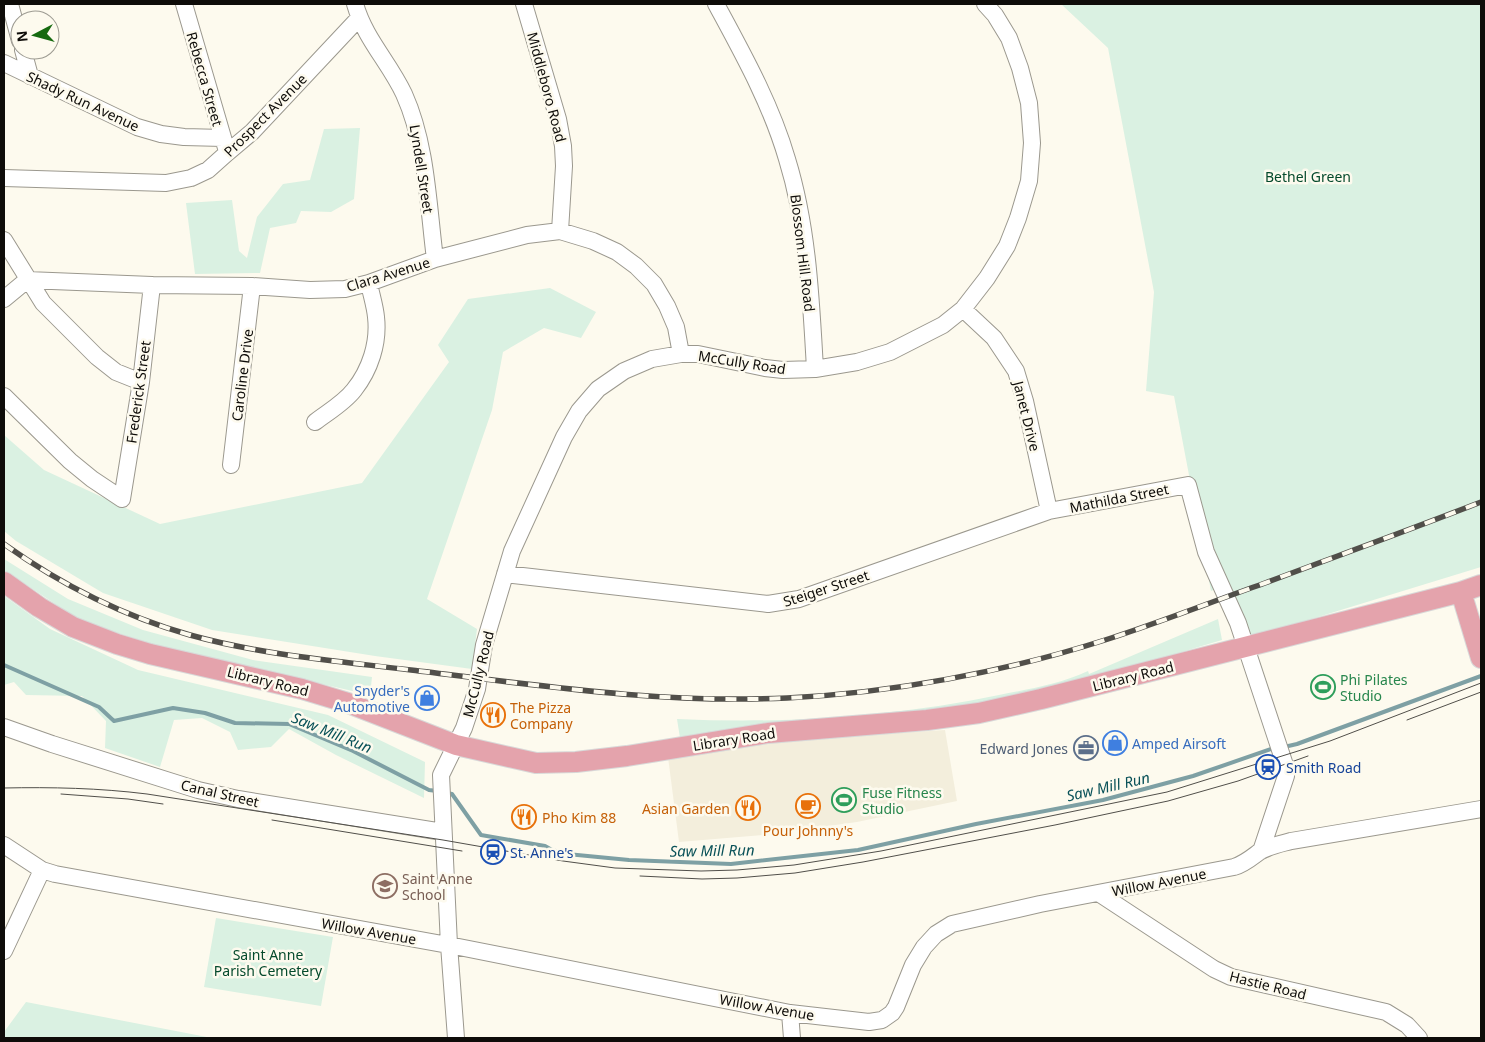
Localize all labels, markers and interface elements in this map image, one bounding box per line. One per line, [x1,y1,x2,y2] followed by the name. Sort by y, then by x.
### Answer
[10,10,60,60] north arrow
[12,30,32,43] text: N
[182,30,228,128] street label: Rebecca Street
[523,30,571,144] street label: Middleboro Road
[24,67,143,136] street label: Shady Run Avenue
[219,69,311,161] street label: Prospect Avenue
[406,123,438,215] street label: Lyndell Street
[1265,167,1351,186] park label: Bethel Green
[786,193,820,313] street label: Blossom Hill Road
[344,252,432,296] street label: Clara Avenue
[227,328,257,422] street label: Caroline Drive
[121,339,155,445] street label: Frederick Street
[697,346,787,378] street label: McCully Road
[1009,377,1045,453] street label: Janet Drive
[1068,479,1170,517] street label: Mathilda Street
[781,565,871,611] street label: Steiger Street
[458,629,498,719] street label: McCully Road
[1090,657,1176,695] street label: Library Road
[225,662,311,700] street label: Library Road
[1340,670,1408,705] place label: Phi Pilates Studio
[1310,674,1336,700] sports icon: Phi Pilates Studio
[334,681,410,716] place label: Snyder's Automotive
[414,685,440,711] shop icon: Snyder's Automotive
[510,698,574,733] place label: The Pizza Company
[480,702,506,728] restaurant icon: The Pizza Company
[289,707,375,757] water label: Saw Mill Run
[691,723,777,755] street label: Library Road
[1102,730,1128,756] shop icon: Amped Airsoft
[1132,734,1226,753] place label: Amped Airsoft
[1073,735,1099,761] office icon: Edward Jones
[979,739,1068,758] place label: Edward Jones
[1255,754,1281,780] station icon: Smith Road
[1286,758,1361,777] place label: Smith Road
[1064,767,1152,805] water label: Saw Mill Run
[179,775,261,811] street label: Canal Street
[862,783,942,818] place label: Fuse Fitness Studio
[831,787,857,813] sports icon: Fuse Fitness Studio
[795,793,821,819] cafe icon: Pour Johnny's
[735,795,761,821] restaurant icon: Asian Garden
[642,799,730,818] place label: Asian Garden
[511,804,537,830] restaurant icon: Pho Kim 88
[542,808,616,827] place label: Pho Kim 88
[763,821,853,840] place label: Pour Johnny's
[480,839,506,865] station icon: St. Anne's
[669,839,755,861] water label: Saw Mill Run
[510,843,574,862] place label: St. Anne's
[1110,864,1208,900] street label: Willow Avenue
[402,869,473,904] place label: Saint Anne School
[372,873,398,899] school or university icon: Saint Anne School
[320,913,418,949] street label: Willow Avenue
[214,945,323,980] park label: Saint Anne Parish Cemetery
[1227,966,1309,1004] street label: Hastie Road
[718,989,816,1025] street label: Willow Avenue

